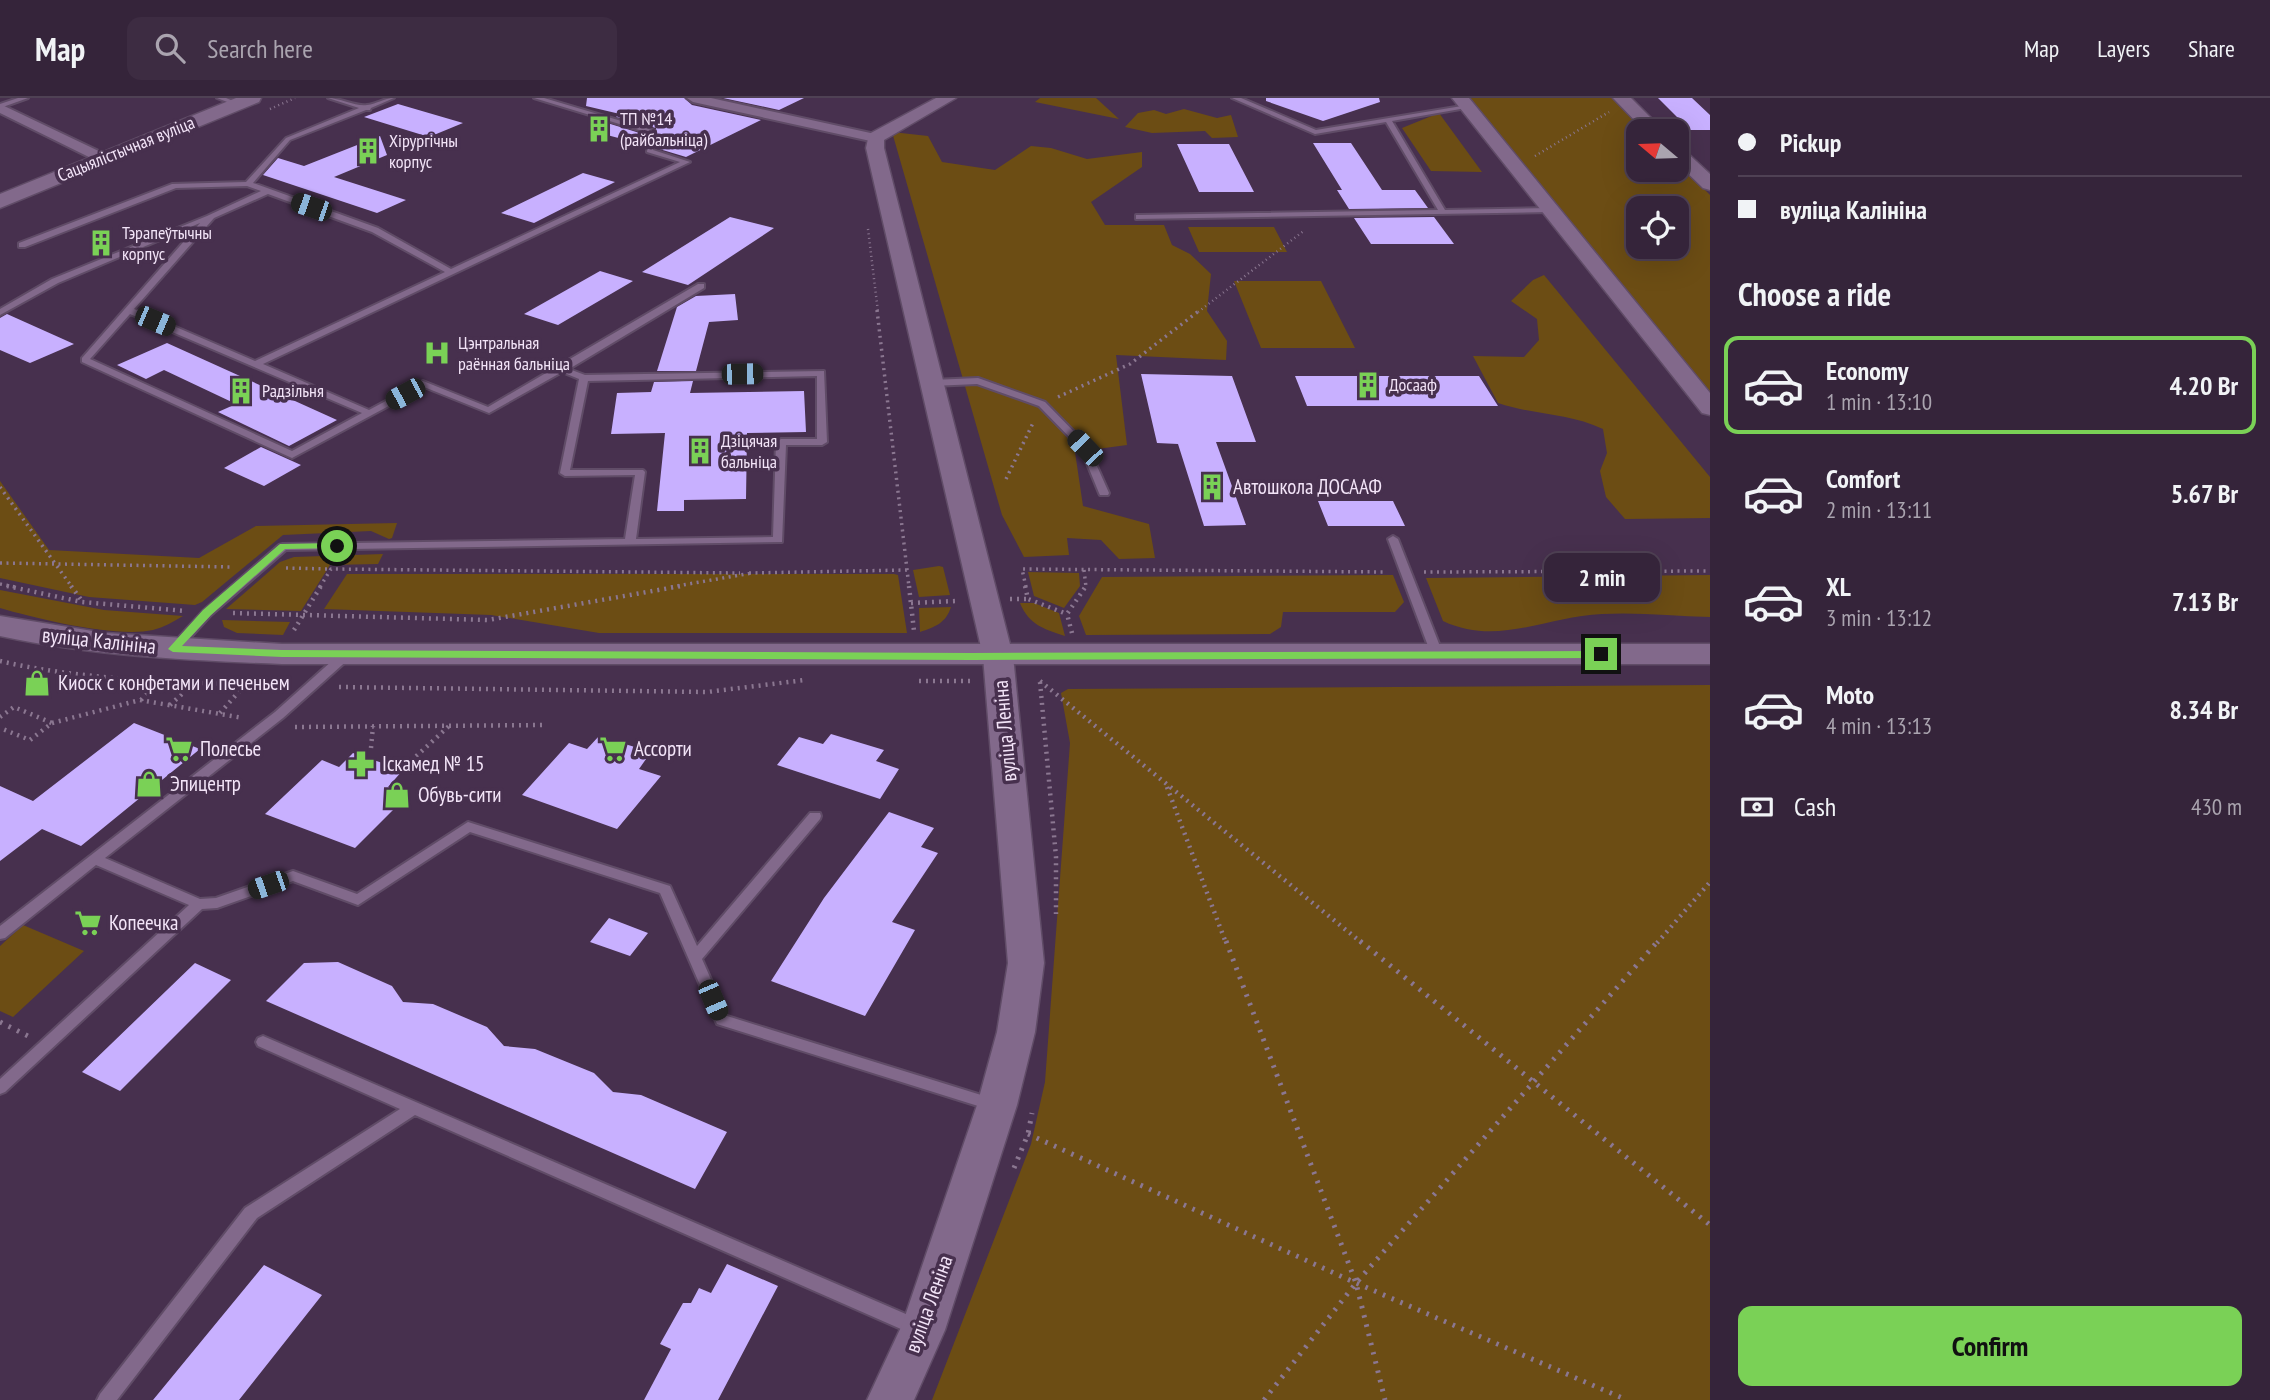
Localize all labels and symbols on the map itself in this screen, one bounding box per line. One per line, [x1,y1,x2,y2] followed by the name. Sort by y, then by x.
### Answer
[620,107,708,151] place label: ТП №14 (райбальніца)
[54,111,198,187] street label: Сацыялістычная вуліца
[584,114,614,144] building icon: ТП №14 (райбальніца)
[1626,119,1689,182] north arrow
[389,129,458,173] place label: Хірургічны корпус
[353,136,383,166] building icon: Хірургічны корпус
[288,190,335,224] car
[122,221,212,265] place label: Тэрапеўтычны корпус
[86,228,116,258] building icon: Тэрапеўтычны корпус
[132,303,179,339] car
[458,331,570,375] place label: Цэнтральная раённая бальніца
[422,338,452,368] hospital icon: Цэнтральная раённая бальніца
[721,363,764,385] car
[1353,370,1383,400] building icon: Досааф
[1389,373,1437,396] place label: Досааф
[382,375,429,413] car
[226,376,256,406] building icon: Радзільня
[262,379,324,402] place label: Радзільня
[1063,426,1108,470] car
[721,429,777,473] place label: Дзіцячая бальніца
[685,436,715,466] building icon: Дзіцячая бальніца
[1197,472,1227,502] building icon: Автошкола ДОСААФ
[1233,473,1382,500] place label: Автошкола ДОСААФ
[321,530,353,562] route start
[1543,552,1659,602] callout: 2 min
[41,621,157,660] street label: вуліца Калініна
[1585,638,1617,670] route end
[22,668,52,698] shop icon: Киоск с конфетами и печеньем
[58,669,290,696] place label: Киоск с конфетами и печеньем
[987,679,1022,783] street label: вуліца Леніна
[164,734,194,764] supermarket icon: Полесье
[598,734,628,764] supermarket icon: Ассорти
[200,735,261,762] place label: Полесье
[634,735,692,762] place label: Ассорти
[346,749,376,779] pharmacy icon: Іскамед № 15
[382,750,485,777] place label: Іскамед № 15
[134,769,164,799] shop icon: Эпицентр
[170,770,241,797] place label: Эпицентр
[382,780,412,810] shop icon: Обувь-сити
[418,781,501,808] place label: Обувь-сити
[245,868,292,902] car
[73,908,103,938] supermarket icon: Копеечка
[109,909,178,936] place label: Копеечка
[696,977,731,1023] car
[898,1251,959,1356] street label: вуліца Леніна

